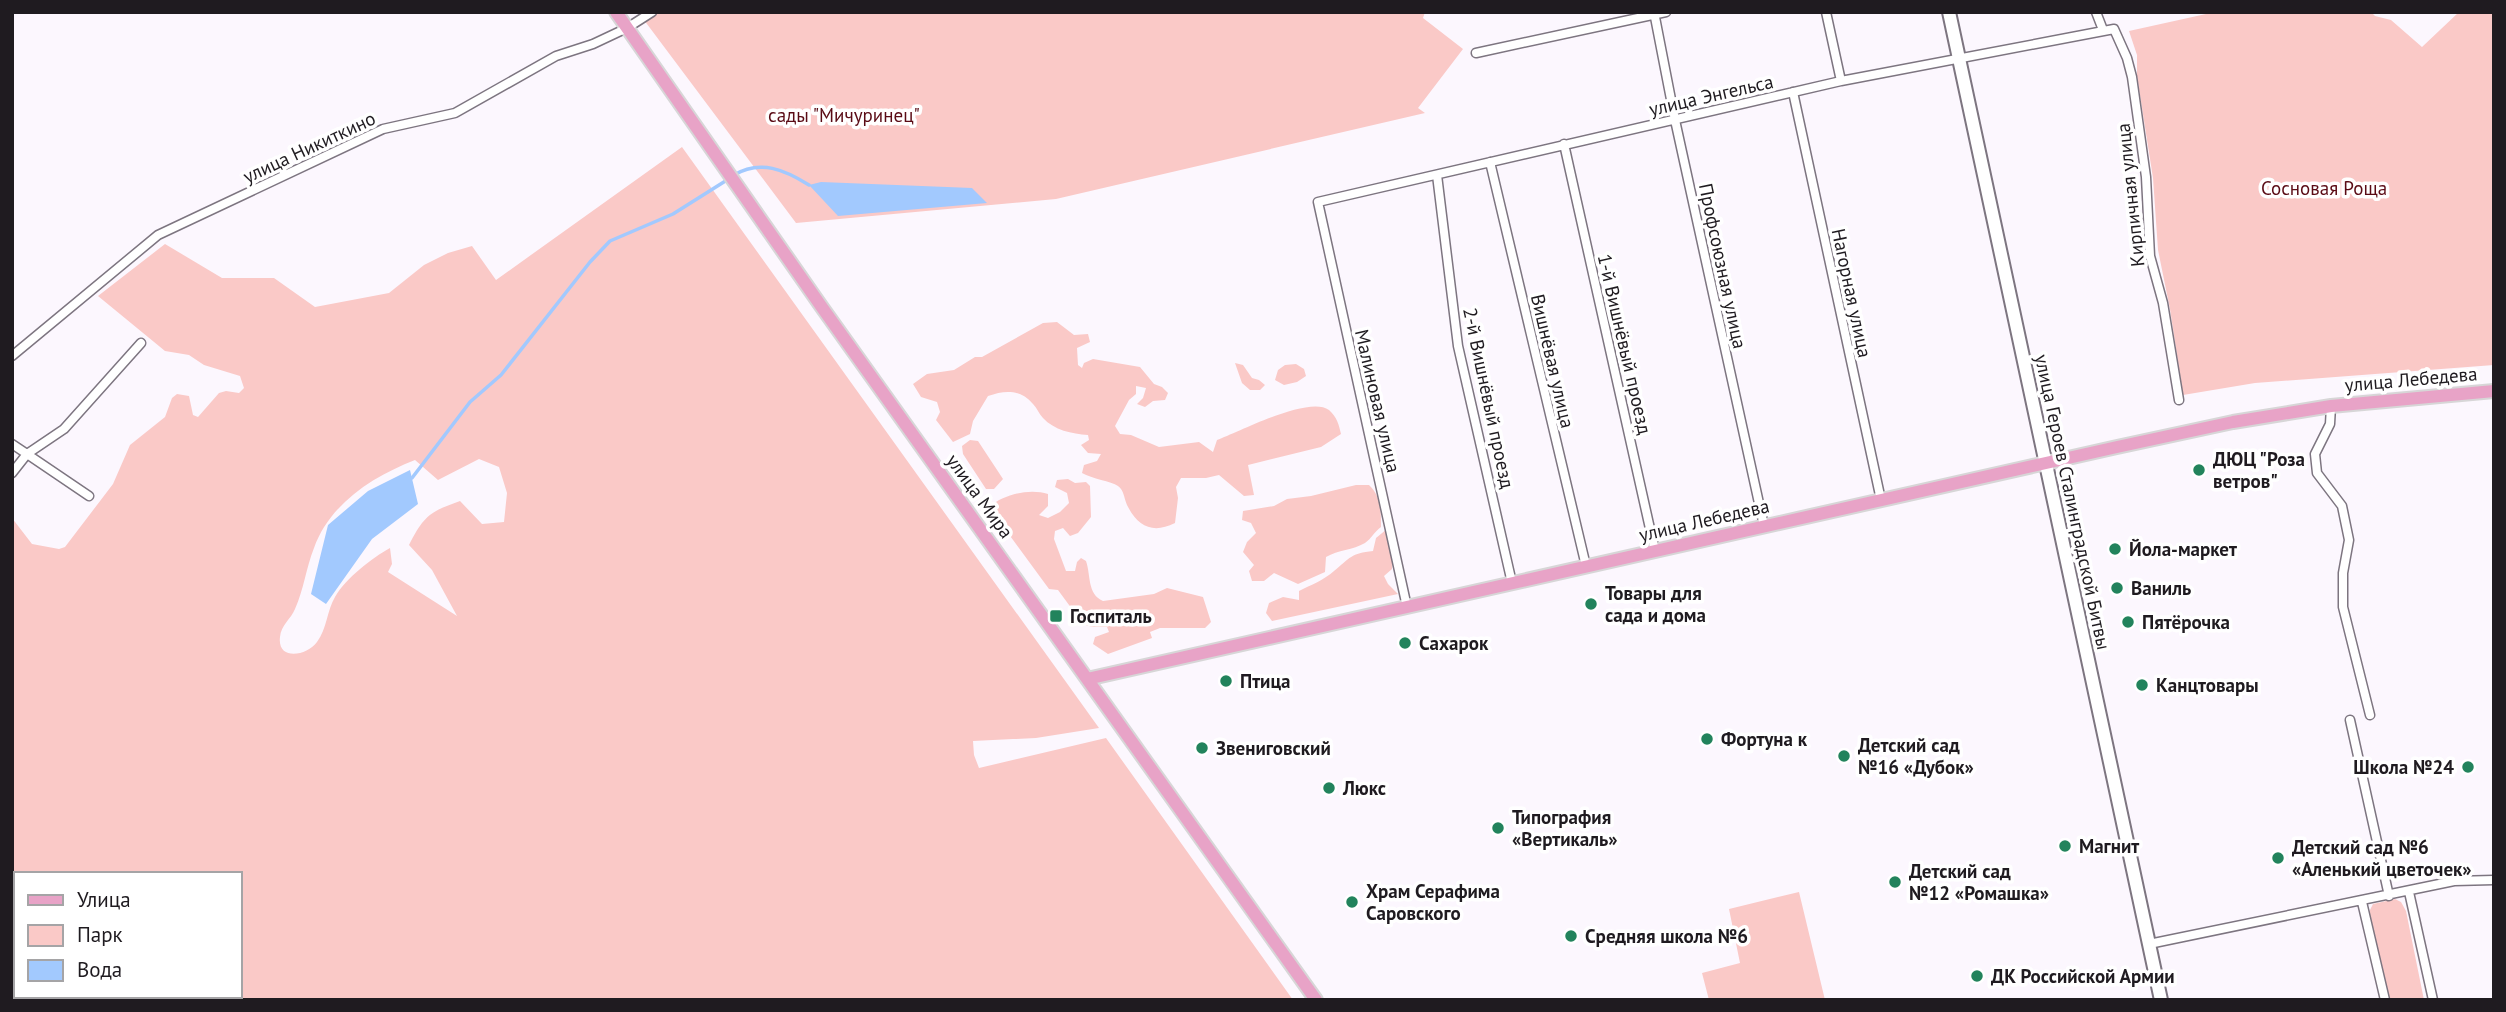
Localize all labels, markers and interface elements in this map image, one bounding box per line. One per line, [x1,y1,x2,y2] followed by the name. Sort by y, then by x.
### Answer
[1647,69,1775,121] street label: улица Энгельса
[768,103,920,127] park label: сады "Мичуринец"
[239,106,379,188] street label: улица Никиткино
[2111,122,2149,268] street label: Кирпичная улица
[2261,176,2387,200] park label: Сосновая Роща
[1694,181,1752,351] street label: Профсоюзная улица
[1827,226,1877,360] street label: Нагорная улица
[1593,251,1657,437] street label: 1-й Вишнёвый проезд
[1526,292,1580,430] street label: Вишнёвая улица
[1458,305,1520,491] street label: 2-й Вишнёвый проезд
[1350,327,1406,475] street label: Малиновая улица
[2030,352,2116,652] street label: улица Героев Сталинградской Битвы
[2344,361,2478,397] street label: улица Лебедева
[2213,447,2305,493] place label: ДЮЦ "Роза ветров"
[941,449,1019,543] street label: улица Мира
[2191,462,2207,478] marker: ДЮЦ "Роза ветров"
[1636,493,1772,547] street label: улица Лебедева
[2129,537,2237,561] place label: Йола-маркет
[2107,541,2123,557] marker: Йола-маркет
[2131,576,2191,600] place label: Ваниль
[2109,580,2125,596] marker: Ваниль
[1605,581,1706,627] place label: Товары для сада и дома
[1583,596,1599,612] marker: Товары для сада и дома
[1070,604,1152,628] place label: Госпиталь
[1048,608,1064,624] marker: Госпиталь
[2142,610,2230,634] place label: Пятёрочка
[2120,614,2136,630] marker: Пятёрочка
[1419,631,1489,655] place label: Сахарок
[1397,635,1413,651] marker: Сахарок
[1240,669,1290,693] place label: Птица
[1218,673,1234,689] marker: Птица
[2156,673,2259,697] place label: Канцтовары
[2134,677,2150,693] marker: Канцтовары
[1721,727,1808,751] place label: Фортуна к
[1699,731,1715,747] marker: Фортуна к
[1858,733,1974,779] place label: Детский сад №16 «Дубок»
[1216,736,1331,760] place label: Звениговский
[1194,740,1210,756] marker: Звениговский
[1836,748,1852,764] marker: Детский сад №16 «Дубок»
[2353,755,2454,779] place label: Школа №24
[2460,759,2476,775] marker: Школа №24
[1342,776,1386,800] place label: Люкс
[1321,780,1337,796] marker: Люкс
[1512,805,1618,851] place label: Типография «Вертикаль»
[1490,820,1506,836] marker: Типография «Вертикаль»
[2079,834,2139,858] place label: Магнит
[2292,835,2472,881] place label: Детский сад №6 «Аленький цветочек»
[2057,838,2073,854] marker: Магнит
[2270,850,2286,866] marker: Детский сад №6 «Аленький цветочек»
[1909,859,2049,905] place label: Детский сад №12 «Ромашка»
[14,872,242,998] legend
[1887,874,1903,890] marker: Детский сад №12 «Ромашка»
[1366,879,1500,925] place label: Храм Серафима Саровского
[77,886,131,913] text: Улица
[1344,894,1360,910] marker: Храм Серафима Саровского
[77,921,123,948] text: Парк
[1585,924,1748,948] place label: Средняя школа №6
[1563,928,1579,944] marker: Средняя школа №6
[77,956,122,983] text: Вода
[1991,964,2175,988] place label: ДК Российской Армии
[1969,968,1985,984] marker: ДК Российской Армии

